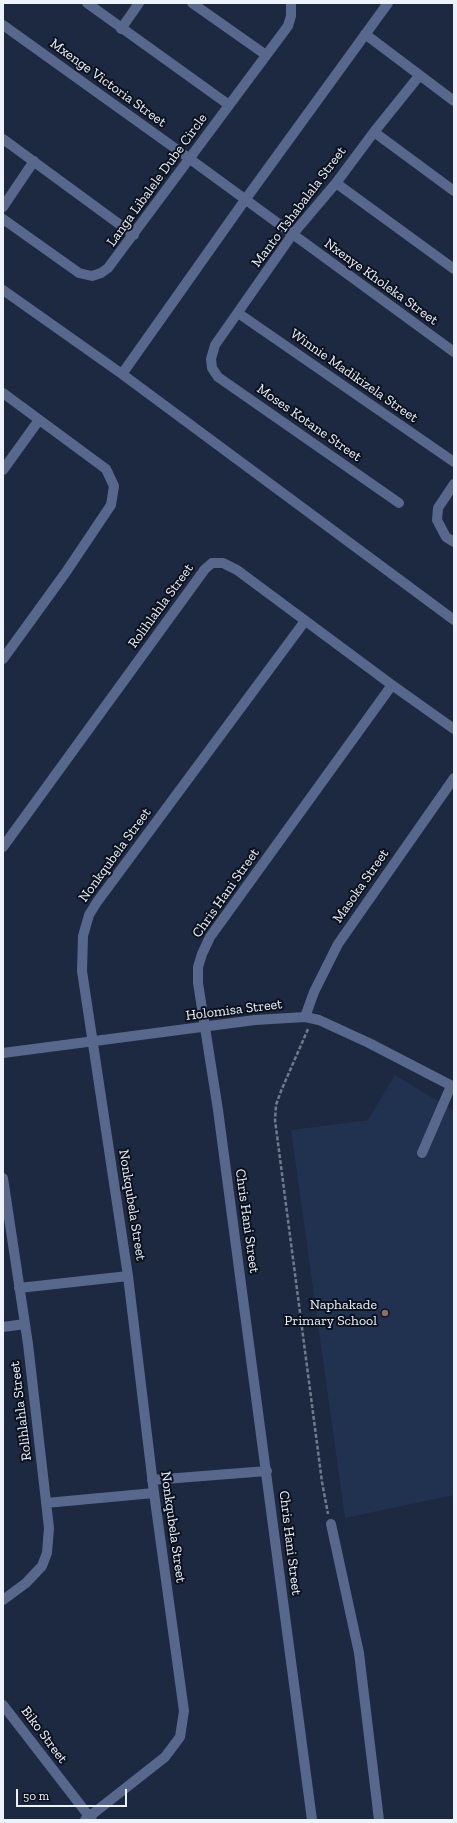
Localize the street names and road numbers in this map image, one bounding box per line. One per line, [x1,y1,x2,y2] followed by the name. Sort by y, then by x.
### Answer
[47,35,169,131] street label: Mxenge Victoria Street
[103,110,211,250] street label: Langa Libalele Dube Circle
[248,143,350,271] street label: Manto Tshabalala Street
[321,235,441,329] street label: Nxenye Kholeka Street
[287,326,421,426] street label: Winnie Madikizela Street
[253,381,365,465] street label: Moses Kotane Street
[125,561,197,651] street label: Rolihlahla Street
[75,805,155,905] street label: Nonkqubela Street
[189,845,263,941] street label: Chris Hani Street
[329,846,393,926] street label: Masoka Street
[185,996,283,1024] street label: Holomisa Street
[115,1148,149,1262] street label: Nonkqubela Street
[231,1168,263,1274] street label: Chris Hani Street
[7,1360,35,1462] street label: Rolihlahla Street
[157,1470,189,1584] street label: Nonkqubela Street
[275,1490,305,1596] street label: Chris Hani Street
[17,1703,71,1767] street label: Biko Street

